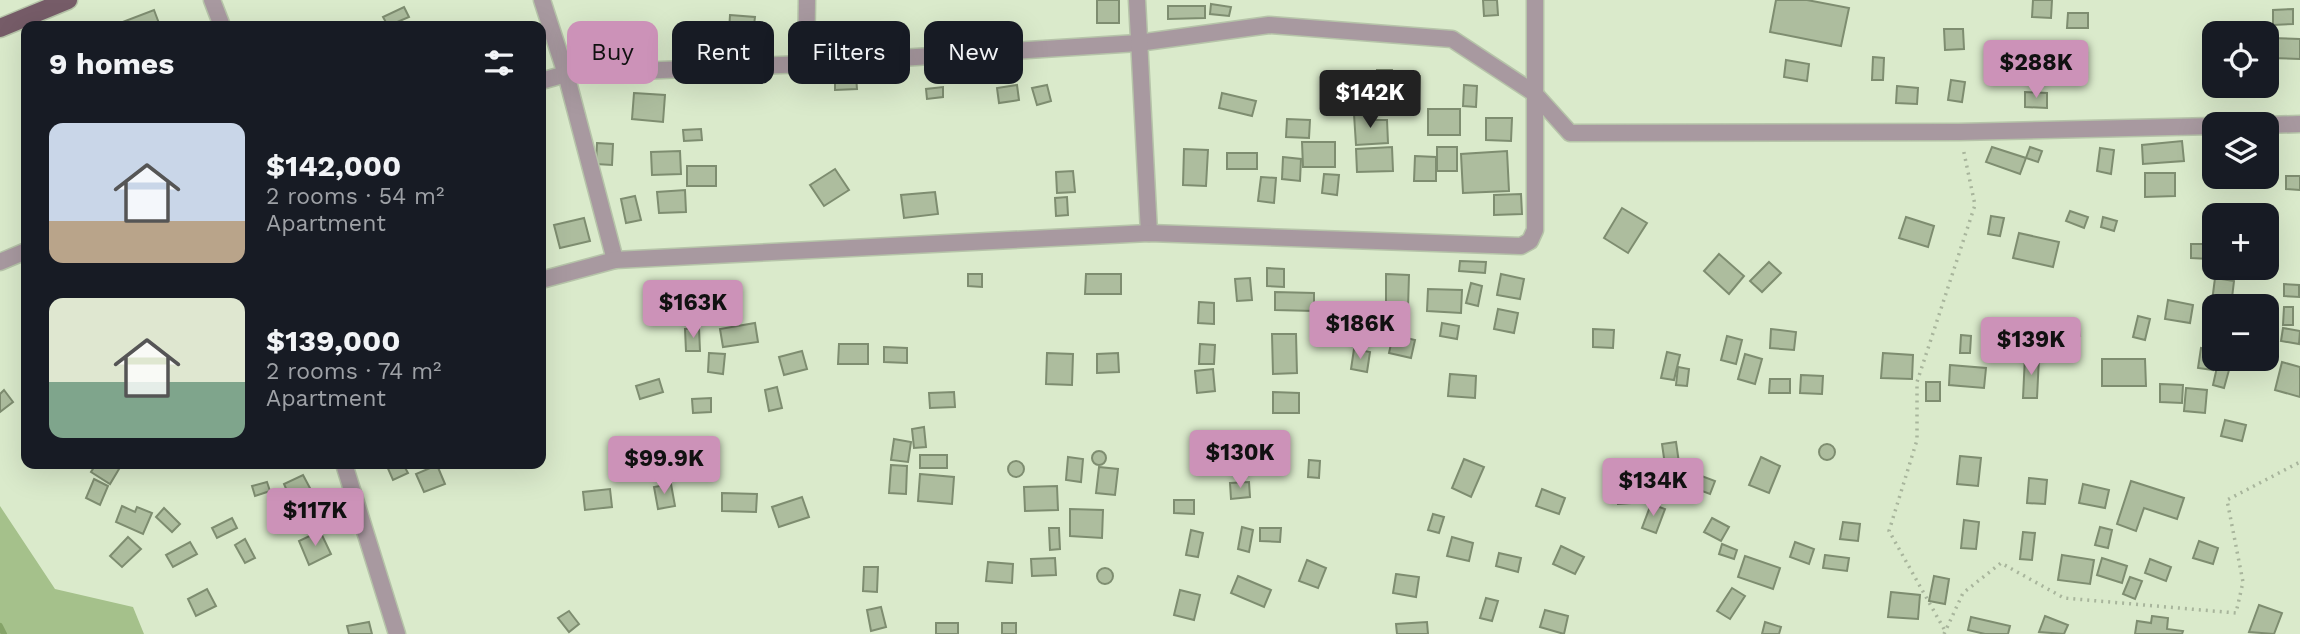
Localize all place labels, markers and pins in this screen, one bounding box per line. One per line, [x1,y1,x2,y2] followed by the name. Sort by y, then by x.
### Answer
[1987,41,2085,100] pin: $288K
[1321,71,1419,130] pin: $142K
[644,280,742,340] pin: $163K
[1311,302,1409,361] pin: $186K
[1982,318,2080,377] pin: $139K
[1191,430,1289,490] pin: $130K
[607,436,721,496] pin: $99.9K
[1604,458,1702,518] pin: $134K
[266,489,364,548] pin: $117K

